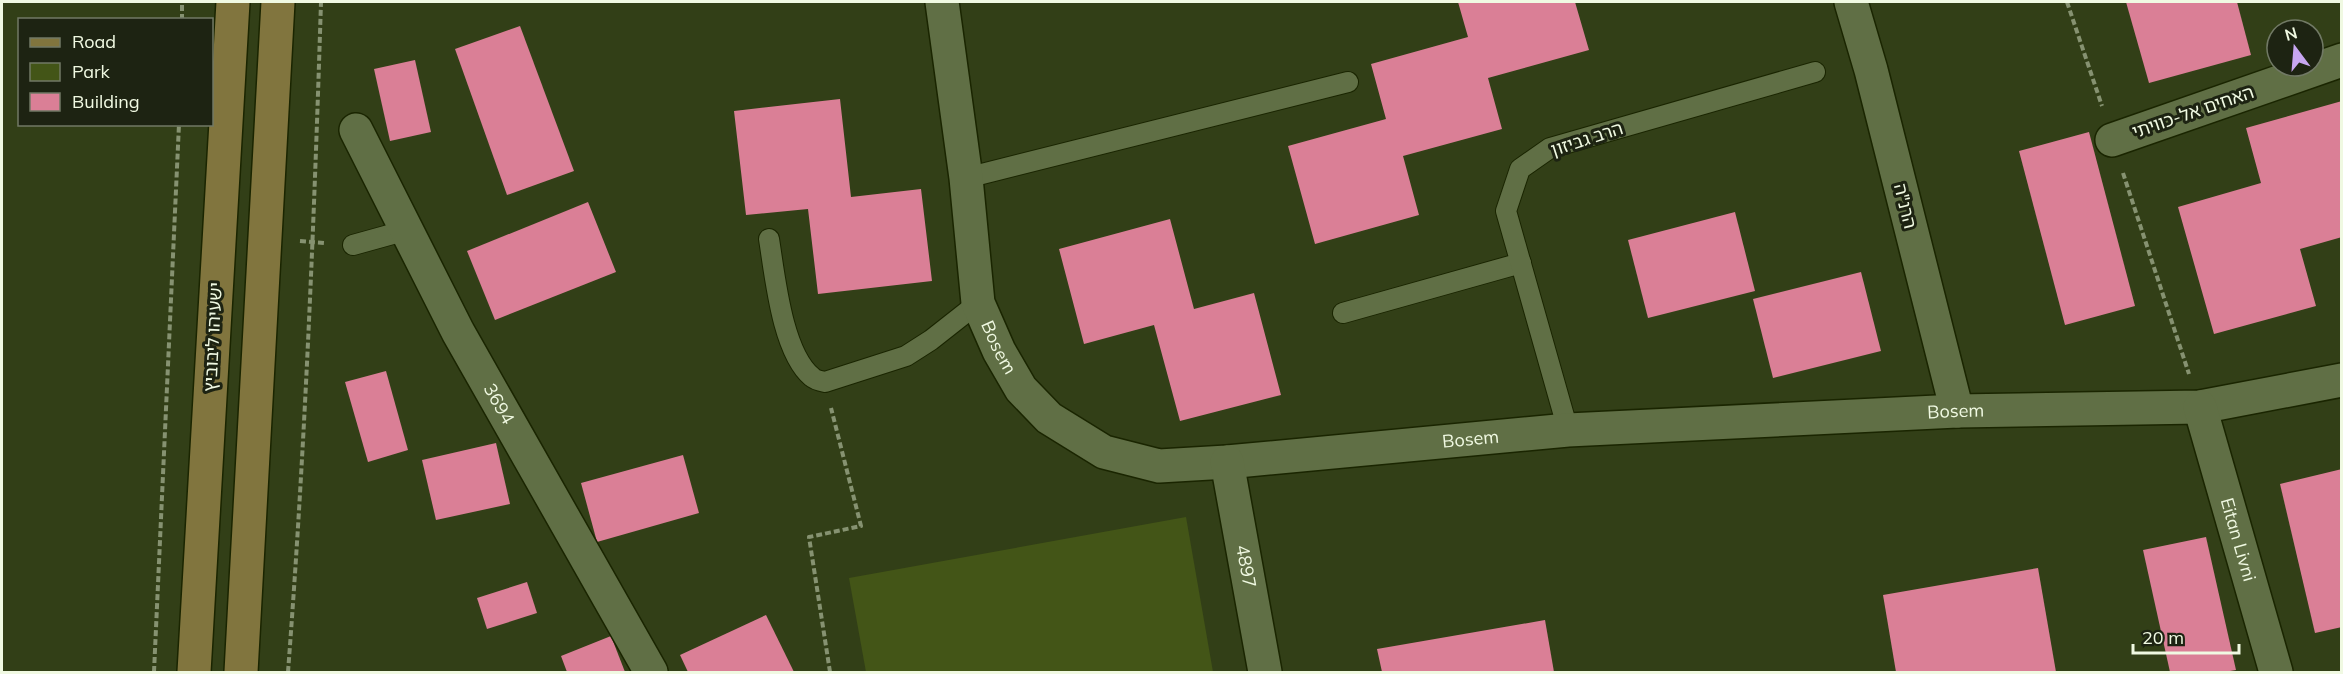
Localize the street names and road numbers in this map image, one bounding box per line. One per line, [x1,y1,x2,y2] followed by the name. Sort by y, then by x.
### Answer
[2129,80,2257,143] street label: האחים אל-כוויתי
[1548,116,1626,161] street label: הרב גביזון
[1889,181,1922,231] street label: הרנ"ה
[198,282,227,392] street label: ישעיהו ליבוביץ
[976,317,1022,378] street label: Bosem
[479,379,520,428] street label: 3694
[1927,399,1984,423] street label: Bosem
[1441,425,1500,453] street label: Bosem
[2216,495,2261,584] street label: Eitan Livni
[1231,543,1262,590] street label: 4897

